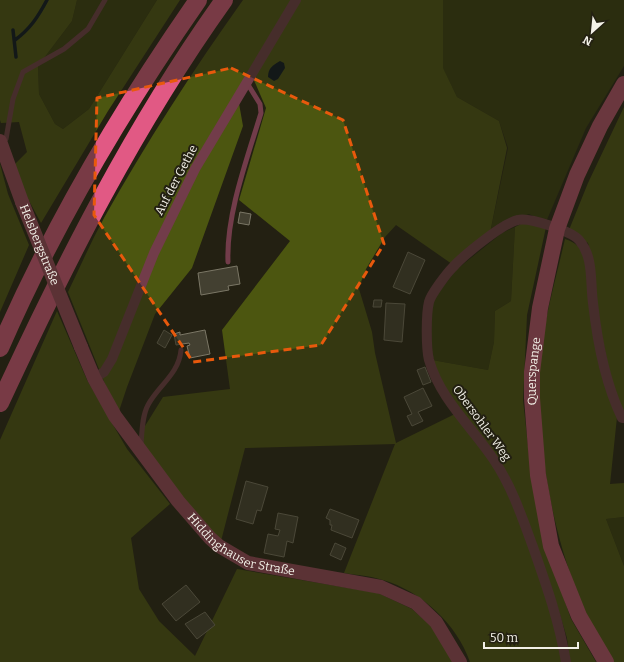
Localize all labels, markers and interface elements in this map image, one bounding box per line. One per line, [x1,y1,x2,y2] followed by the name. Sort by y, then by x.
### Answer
[572,12,612,52] north arrow
[581,33,594,48] text: N
[152,143,200,217] street label: Auf der Gethe
[17,202,62,287] street label: Helsbergstraße
[525,336,543,406] street label: Querspange
[450,382,514,464] street label: Obersohler Weg
[185,510,296,578] street label: Hiddinghauser Straße
[484,624,578,650] scale bar
[490,631,519,645] text: 50 m

